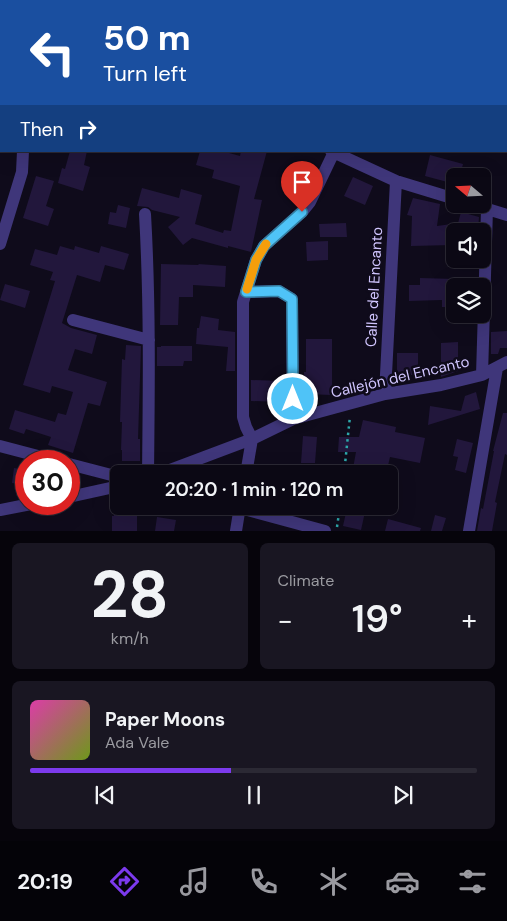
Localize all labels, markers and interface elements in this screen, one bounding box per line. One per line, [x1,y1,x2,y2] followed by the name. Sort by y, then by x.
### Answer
[103,15,191,61] text: 50 m
[20,20,85,85] icon: left
[103,59,187,88] text: Turn left
[73,115,101,143] icon: right
[20,117,63,142] text: Then
[281,161,323,212] pin
[288,168,316,196] icon: arrive
[446,168,491,212] north arrow
[446,168,491,323] map controls
[446,223,491,268] button: sound
[361,226,387,348] street label: Calle del Encanto
[446,278,491,323] button: layers
[329,351,471,403] street label: Callejón del Encanto
[266,372,318,424] position arrow
[15,450,80,515] speed limit sign: 30
[165,477,343,502] text: 20:20 · 1 min · 120 m
[91,553,169,637] text: 28
[278,570,334,591] text: Climate
[352,594,403,644] text: 19°
[278,602,293,639] text: −
[462,602,477,639] text: +
[111,628,149,649] text: km/h
[105,707,225,732] text: Paper Moons
[105,732,169,753] text: Ada Vale
[91,781,119,809] icon: previous
[240,781,268,809] icon: pause
[389,781,417,809] icon: next
[107,864,142,899] icon: directions
[177,864,212,899] icon: music
[246,864,281,899] icon: phone
[316,864,351,899] icon: climate
[385,864,420,899] icon: car
[455,864,490,899] icon: filters
[17,867,73,896] text: 20:19

